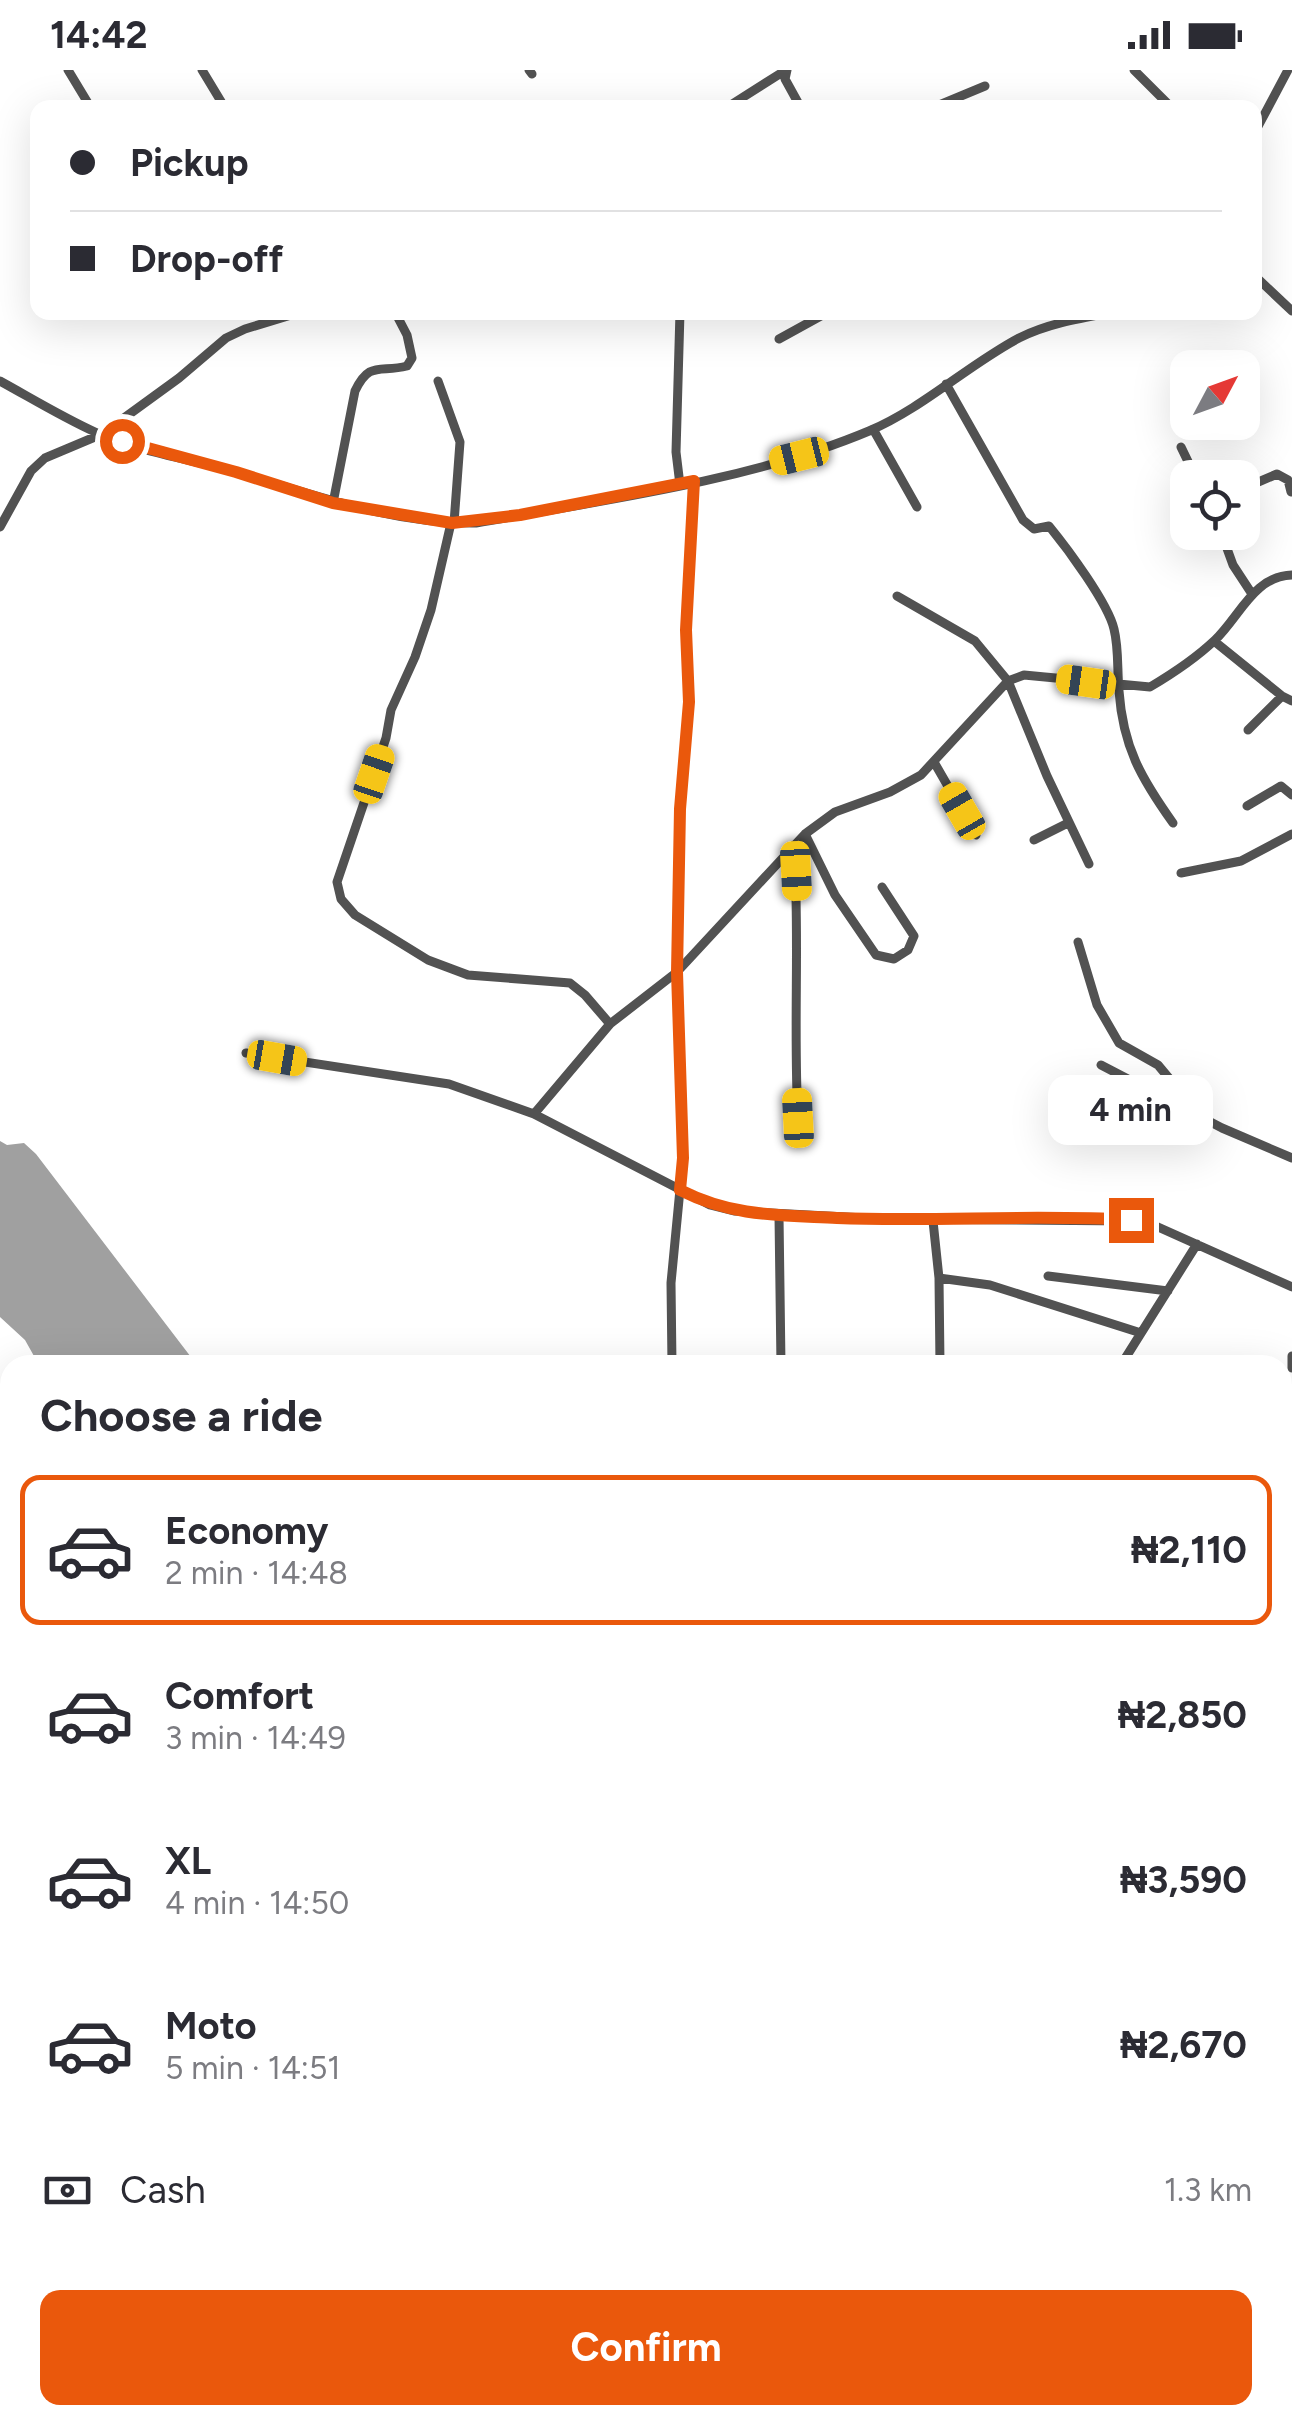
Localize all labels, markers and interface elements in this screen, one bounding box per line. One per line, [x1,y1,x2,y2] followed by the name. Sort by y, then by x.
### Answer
[50,12,148,58] text: 14:42
[130,140,248,186] text: Pickup
[130,236,283,282] text: Drop-off
[1170,350,1260,440] north arrow
[1170,350,1260,550] map controls
[100,419,145,464] route start
[766,434,832,478] car
[1170,460,1260,550] button: locate
[1054,663,1118,701] car
[350,741,398,807] car
[934,778,990,844] car
[779,840,813,902] car
[245,1038,309,1078] car
[1048,1075,1214,1145] callout: 4 min
[781,1087,815,1149] car
[1089,1091,1172,1129] text: 4 min
[1109,1198,1154,1243] route end
[40,1388,322,1442] text: Choose a ride
[45,1505,135,1595] icon: car
[165,1508,328,1554] text: Economy
[1131,1527,1247,1573] text: ₦2,110
[165,1554,348,1592] text: 2 min · 14:48
[45,1670,135,1760] icon: car
[165,1673,314,1719] text: Comfort
[1118,1692,1247,1738] text: ₦2,850
[165,1719,346,1757] text: 3 min · 14:49
[45,1835,135,1925] icon: car
[165,1838,211,1884] text: XL
[1120,1857,1247,1903] text: ₦3,590
[165,1884,349,1922] text: 4 min · 14:50
[45,2000,135,2090] icon: car
[165,2003,257,2049] text: Moto
[1120,2022,1247,2068] text: ₦2,670
[165,2049,341,2087] text: 5 min · 14:51
[40,2163,95,2218] icon: cash
[120,2167,206,2213] text: Cash
[1164,2171,1252,2209] text: 1.3 km
[40,2290,1252,2405] button: Confirm

